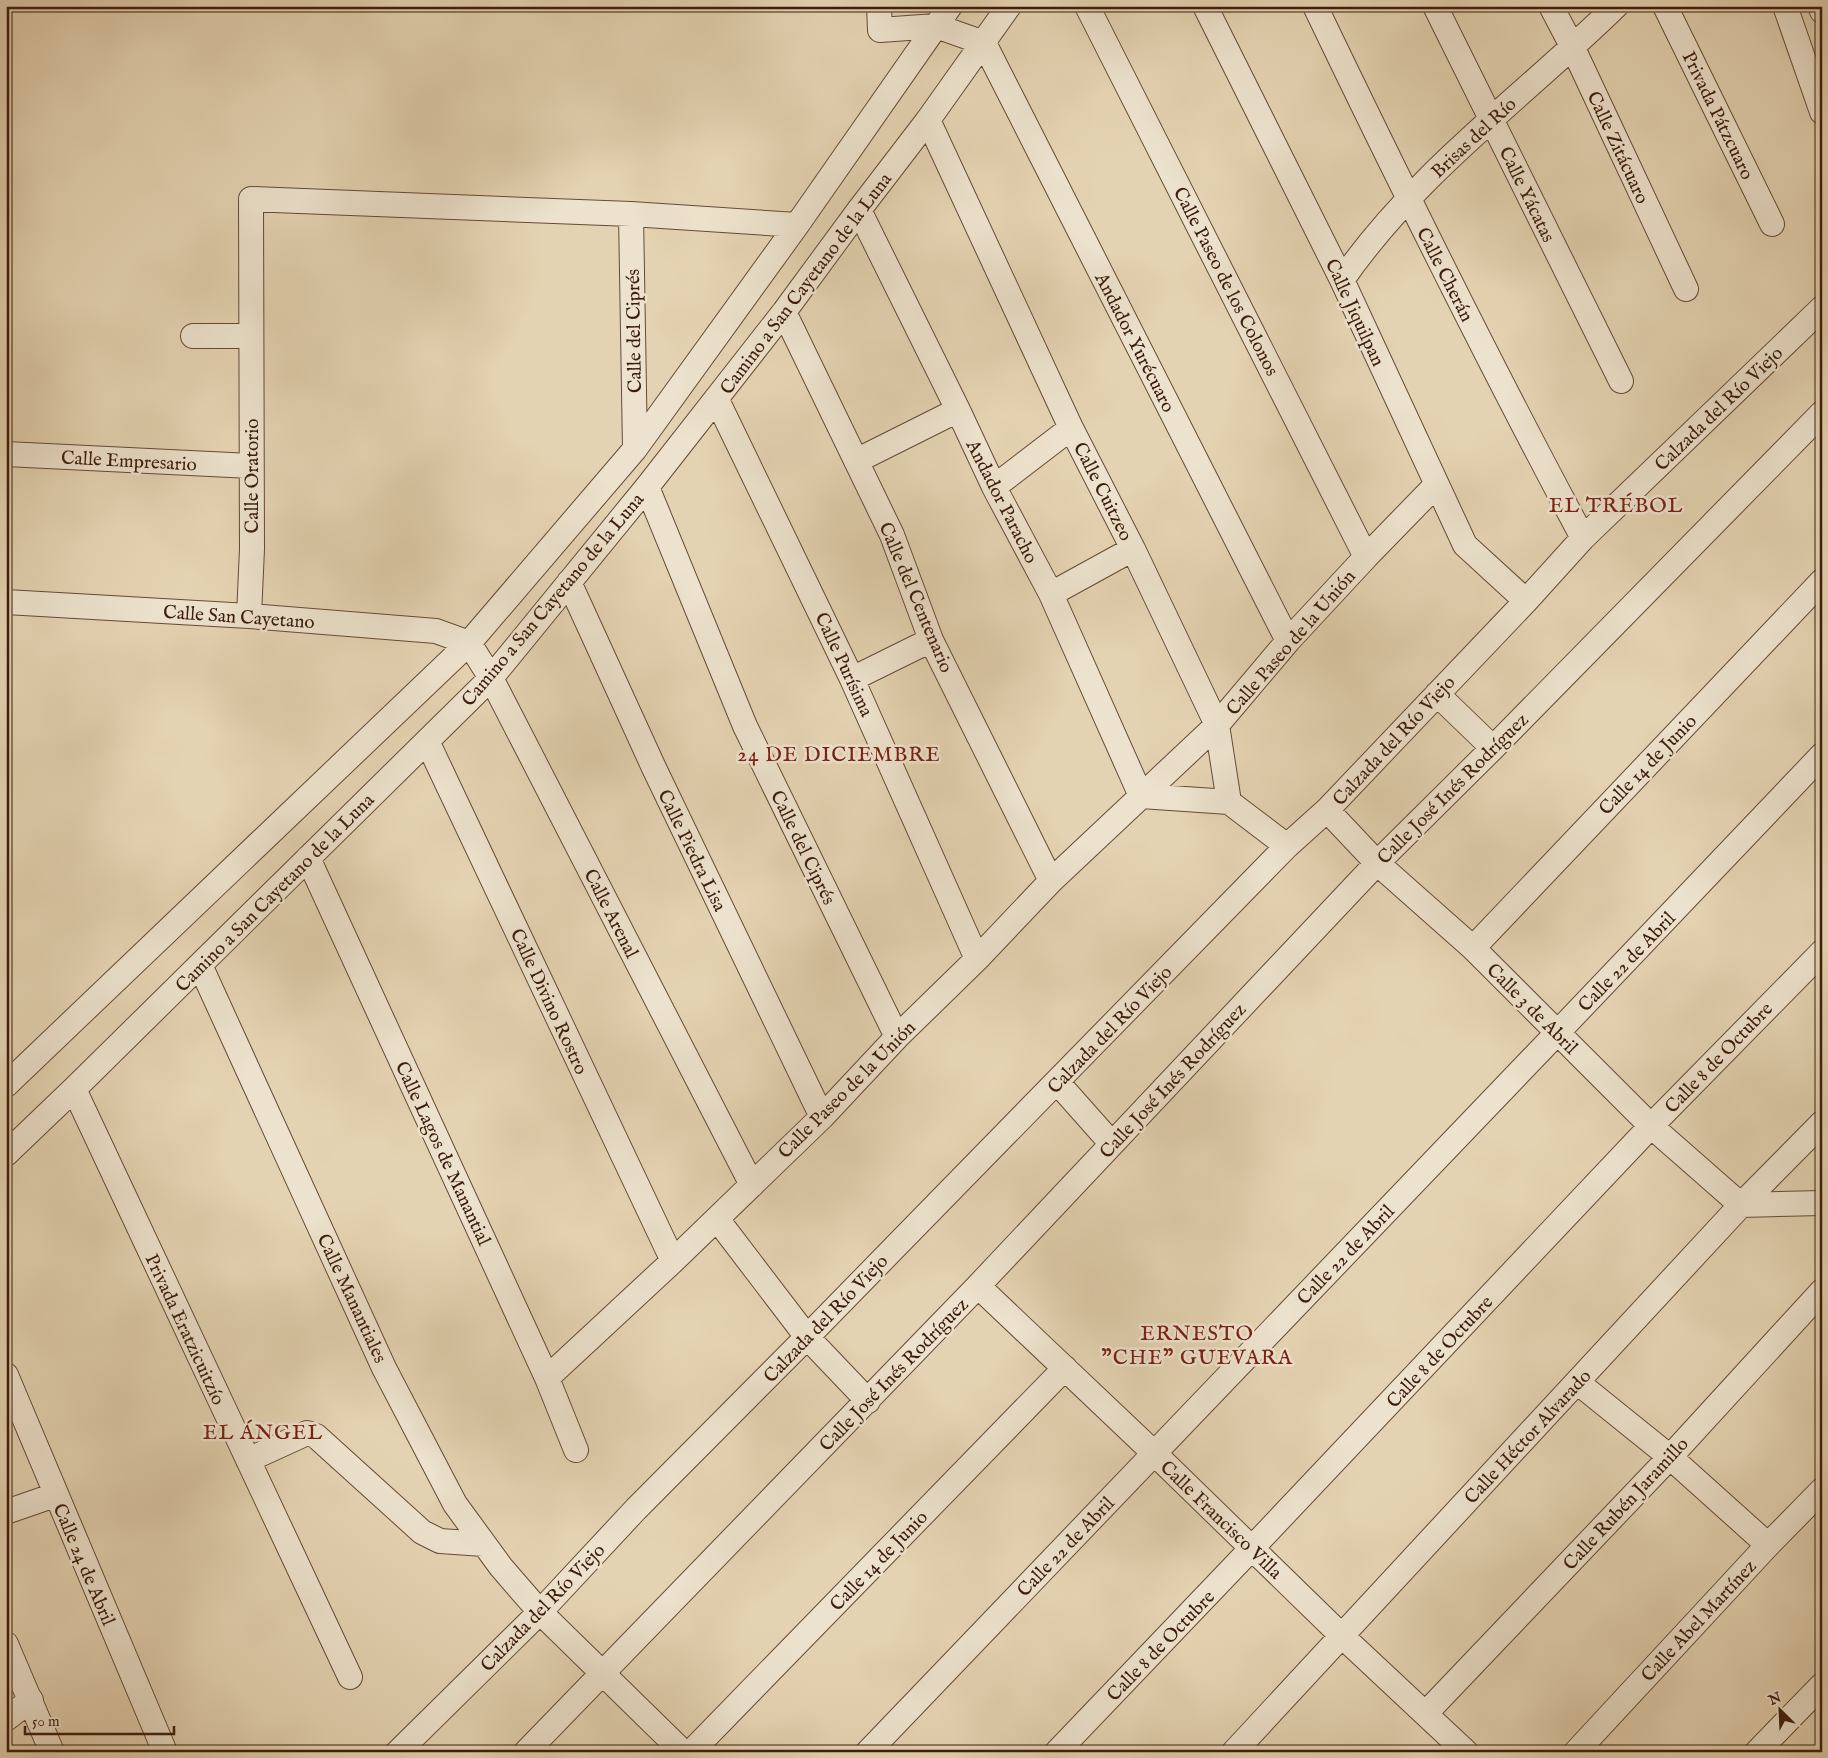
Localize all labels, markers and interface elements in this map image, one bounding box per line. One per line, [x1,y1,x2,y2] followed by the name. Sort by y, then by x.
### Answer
[1676,48,1759,184] street label: Privada Pátzcuaro
[1581,88,1654,208] street label: Calle Zitácuaro
[1427,93,1522,184] street label: Brisas del Río
[1493,143,1560,247] street label: Calle Yácatas
[715,168,898,400] street label: Camino a San Cayetano de la Luna
[1167,183,1283,381] street label: Calle Paseo de los Colonos
[1410,224,1478,326] street label: Calle Cherán
[1319,255,1390,370] street label: Calle Jiquilpan
[1088,268,1180,417] street label: Andador Yurécuaro
[622,269,648,393] street label: Calle del Ciprés
[1650,342,1789,477] street label: Calzada del Río Viejo
[241,419,265,533] street label: Calle Oratorio
[959,435,1043,568] street label: Andador Paracho
[1067,438,1137,545] street label: Calle Cuitzeo
[60,446,197,478] street label: Calle Empresario
[457,488,651,712] street label: Camino a San Cayetano de la Luna
[1549,492,1683,520] district label: EL TRÉBOL
[873,519,958,677] street label: Calle del Centenario
[1222,565,1361,721] street label: Calle Paseo de la Unión
[162,601,315,635] street label: Calle San Cayetano
[809,609,878,722] street label: Calle Purísima
[1328,671,1461,811] street label: Calzada del Río Viejo
[1373,709,1534,870] street label: Calle José Inés Rodríguez
[1594,710,1703,821] street label: Calle 14 de Junio
[737,742,941,769] district label: 24 DE DICIEMBRE
[651,786,731,916] street label: Calle Piedra Lisa
[764,787,840,909] street label: Calle del Ciprés
[171,788,380,998] street label: Camino a San Cayetano de la Luna
[577,865,643,963] street label: Calle Arenal
[1574,907,1682,1018] street label: Calle 22 de Abril
[504,925,593,1079] street label: Calle Divino Rostro
[1481,959,1583,1061] street label: Calle 3 de Abril
[1043,961,1178,1100] street label: Calzada del Río Viejo
[1660,997,1779,1119] street label: Calle 8 de Octubre
[1095,998,1252,1164] street label: Calle José Inés Rodríguez
[773,1016,921,1164] street label: Calle Paseo de la Unión
[389,1058,496,1250] street label: Calle Lagos de Manantial
[1293,1200,1401,1311] street label: Calle 22 de Abril
[311,1230,392,1367] street label: Calle Manantiales
[139,1250,230,1409] street label: Privada Eratzicuitzío
[759,1250,894,1389] street label: Calzada del Río Viejo
[1382,1291,1499,1414] street label: Calle 8 de Octubre
[815,1293,974,1457] street label: Calle José Inés Rodríguez
[1101,1321,1293,1372] district label: ERNESTO "CHE" GUEVARA
[1460,1365,1597,1510] street label: Calle Héctor Alvarado
[203,1419,323,1447] district label: EL ÁNGEL
[1559,1433,1694,1576] street label: Calle Rubén Jaramillo
[1154,1456,1287,1585] street label: Calle Francisco Villa
[1013,1492,1121,1603] street label: Calle 22 de Abril
[47,1500,120,1630] street label: Calle 24 de Abril
[825,1506,934,1617] street label: Calle 14 de Junio
[476,1539,611,1678] street label: Calzada del Río Viejo
[1637,1555,1762,1687] street label: Calle Abel Martínez
[1102,1585,1221,1707] street label: Calle 8 de Octubre
[1756,1686,1806,1736] north arrow
[1765,1688,1784,1710] text: N
[25,1703,174,1735] scale bar
[32,1712,60,1731] text: 50 m

